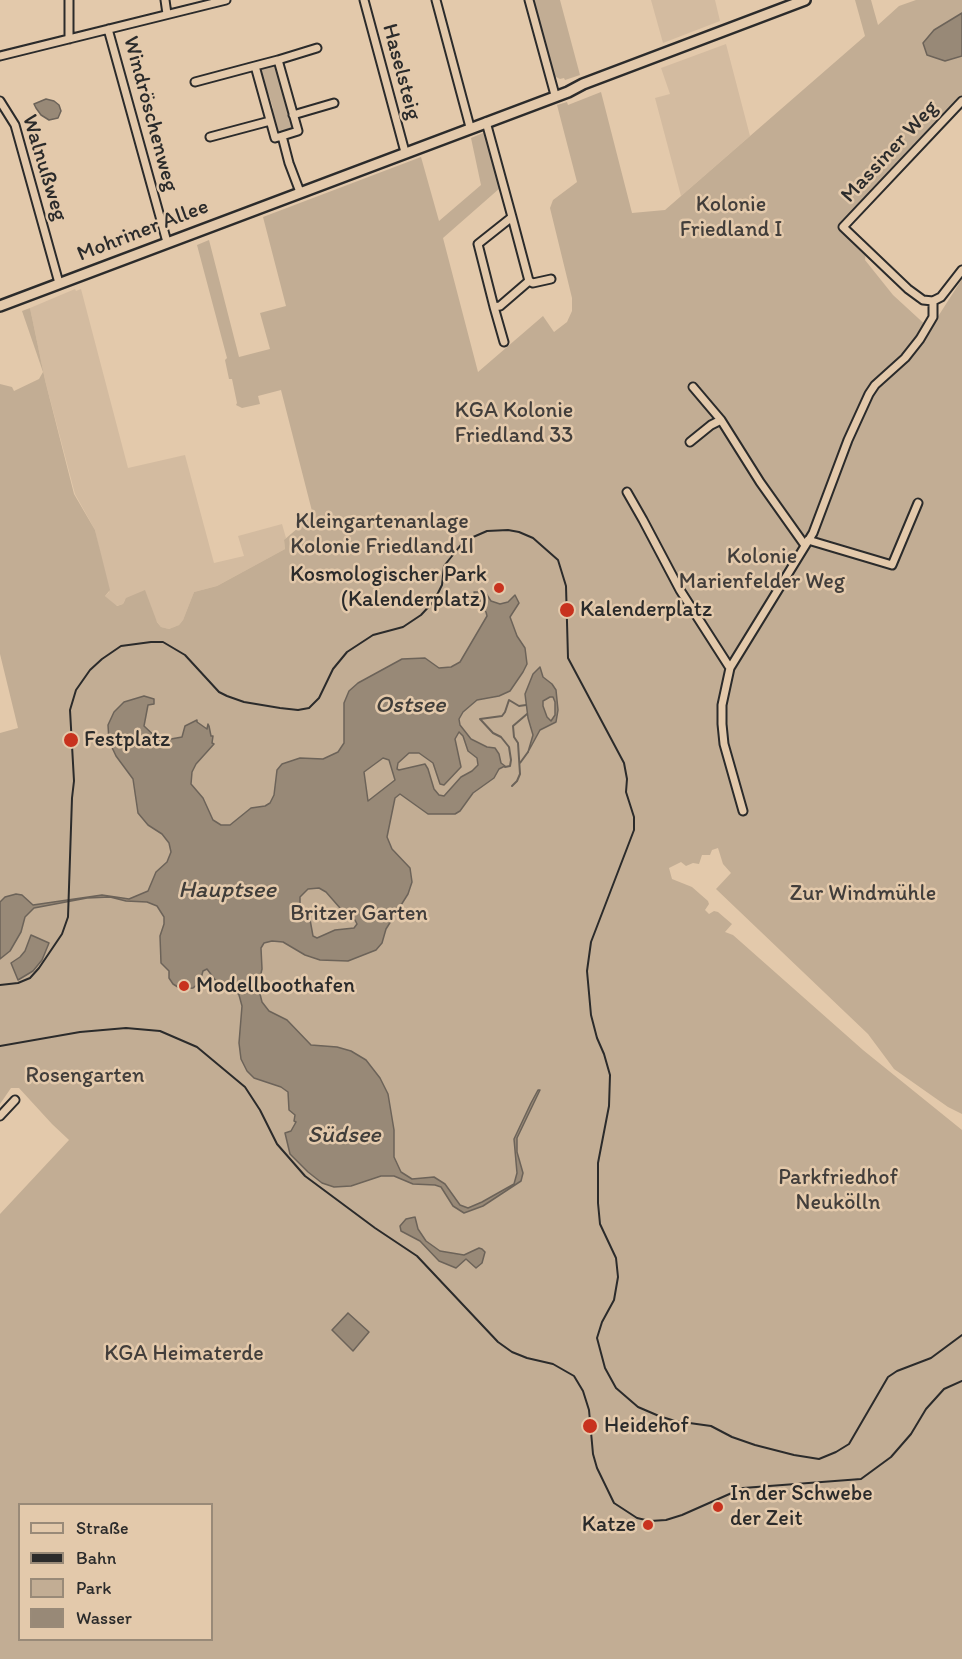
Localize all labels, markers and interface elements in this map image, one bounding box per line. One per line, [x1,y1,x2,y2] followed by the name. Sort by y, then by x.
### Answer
[375,21,427,123] street label: Haselsteig
[117,33,183,195] street label: Windröschenweg
[836,95,944,209] street label: Massiner Weg
[15,112,73,224] street label: Walnußweg
[680,192,782,243] park label: Kolonie Friedland I
[74,194,212,268] street label: Mohriner Allee
[455,398,573,450] park label: KGA Kolonie Friedland 33
[290,509,474,560] park label: Kleingartenanlage Kolonie Friedland II
[679,544,845,596] park label: Kolonie Marienfelder Weg
[290,562,487,614] place label: Kosmologischer Park (Kalenderplatz)
[492,581,506,595] marker: Kosmologischer Park (Kalenderplatz)
[580,597,712,623] place label: Kalenderplatz
[558,601,576,619] marker: Kalenderplatz
[375,692,445,720] water label: Ostsee
[84,727,170,753] place label: Festplatz
[62,731,80,749] marker: Festplatz
[178,877,276,905] water label: Hauptsee
[790,881,936,907] park label: Zur Windmühle
[290,901,428,927] park label: Britzer Garten
[196,973,355,999] place label: Modellboothafen
[177,979,191,993] marker: Modellboothafen
[25,1063,145,1089] park label: Rosengarten
[307,1122,381,1150] water label: Südsee
[778,1165,898,1216] park label: Parkfriedhof Neukölln
[104,1341,264,1367] park label: KGA Heimaterde
[604,1413,689,1439] place label: Heidehof
[581,1417,599,1435] marker: Heidehof
[730,1481,873,1532] place label: In der Schwebe der Zeit
[711,1500,725,1514] marker: In der Schwebe der Zeit
[18,1503,213,1641] legend
[582,1512,636,1538] place label: Katze
[76,1517,129,1539] text: Straße
[641,1518,655,1532] marker: Katze
[76,1547,116,1569] text: Bahn
[76,1577,111,1599] text: Park
[76,1607,132,1629] text: Wasser

